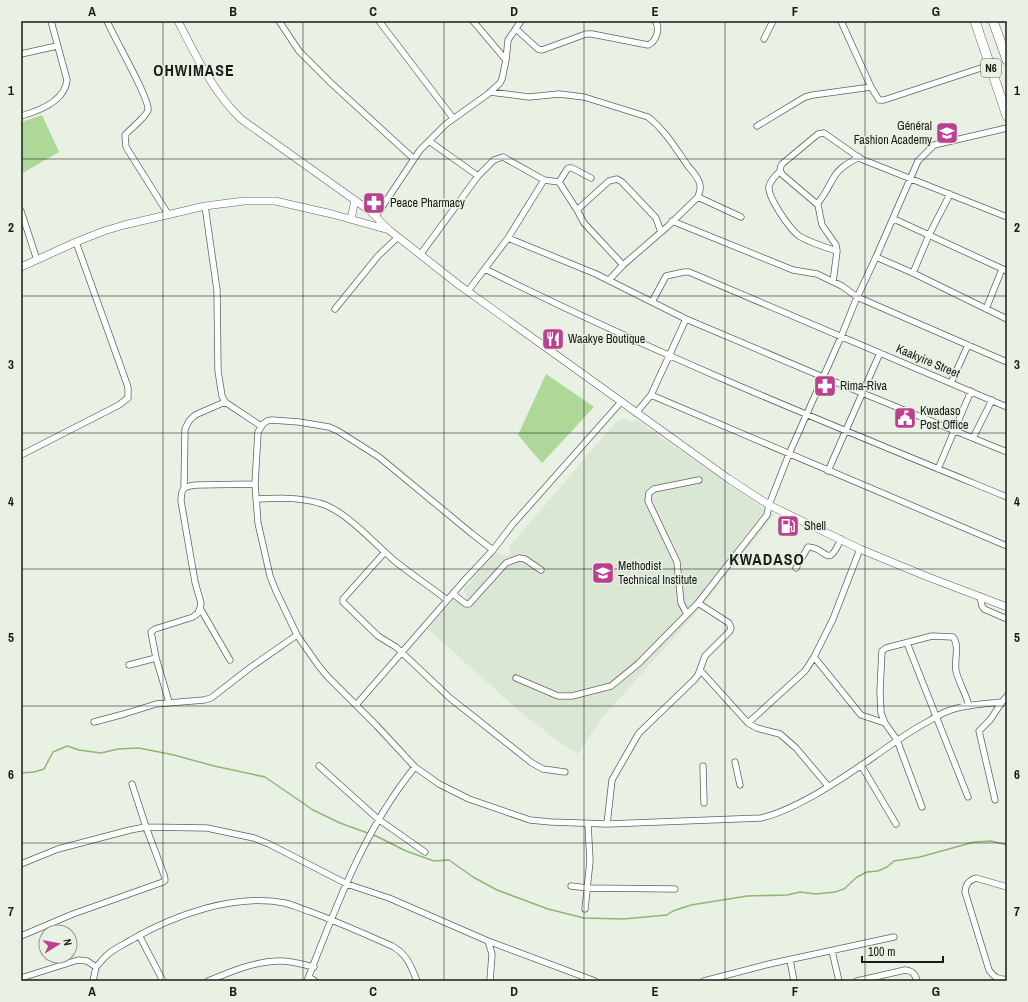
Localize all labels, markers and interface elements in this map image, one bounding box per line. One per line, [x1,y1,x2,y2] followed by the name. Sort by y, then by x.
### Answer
[88,3,96,20] text: A
[229,3,237,20] text: B
[369,3,377,20] text: C
[510,3,518,20] text: D
[651,3,659,20] text: E
[792,3,799,20] text: F
[932,3,940,20] text: G
[153,59,235,81] district label: OHWIMASE
[981,59,1001,77] road number: N6
[8,82,14,99] text: 1
[1014,82,1020,99] text: 1
[854,118,932,148] place label: Général Fashion Academy
[934,120,960,146] school or university icon: Général Fashion Academy
[361,190,387,216] pharmacy icon: Peace Pharmacy
[390,195,465,211] place label: Peace Pharmacy
[8,219,14,236] text: 2
[1014,219,1020,236] text: 2
[540,326,566,352] restaurant icon: Waakye Boutique
[568,331,645,347] place label: Waakye Boutique
[894,340,963,382] street label: Kaakyire Street
[8,356,14,373] text: 3
[1014,356,1020,373] text: 3
[812,373,838,399] pharmacy icon: Rima-Riva
[840,378,888,394] place label: Rima-Riva
[920,403,969,433] place label: Kwadaso Post Office
[892,405,918,431] public building icon: Kwadaso Post Office
[8,493,14,510] text: 4
[1014,493,1020,510] text: 4
[775,513,801,539] fuel station icon: Shell
[804,518,826,534] place label: Shell
[729,548,805,570] district label: KWADASO
[618,558,697,588] place label: Methodist Technical Institute
[590,560,616,586] school or university icon: Methodist Technical Institute
[8,629,14,646] text: 5
[1014,629,1020,646] text: 5
[8,766,14,783] text: 6
[1014,766,1020,783] text: 6
[8,903,14,920] text: 7
[1014,903,1020,920] text: 7
[38,924,78,964] north arrow
[60,938,75,947] text: N
[862,938,943,964] scale bar
[868,944,895,960] text: 100 m
[88,983,96,1000] text: A
[229,983,237,1000] text: B
[369,983,377,1000] text: C
[510,983,518,1000] text: D
[651,983,659,1000] text: E
[792,983,799,1000] text: F
[932,983,940,1000] text: G

